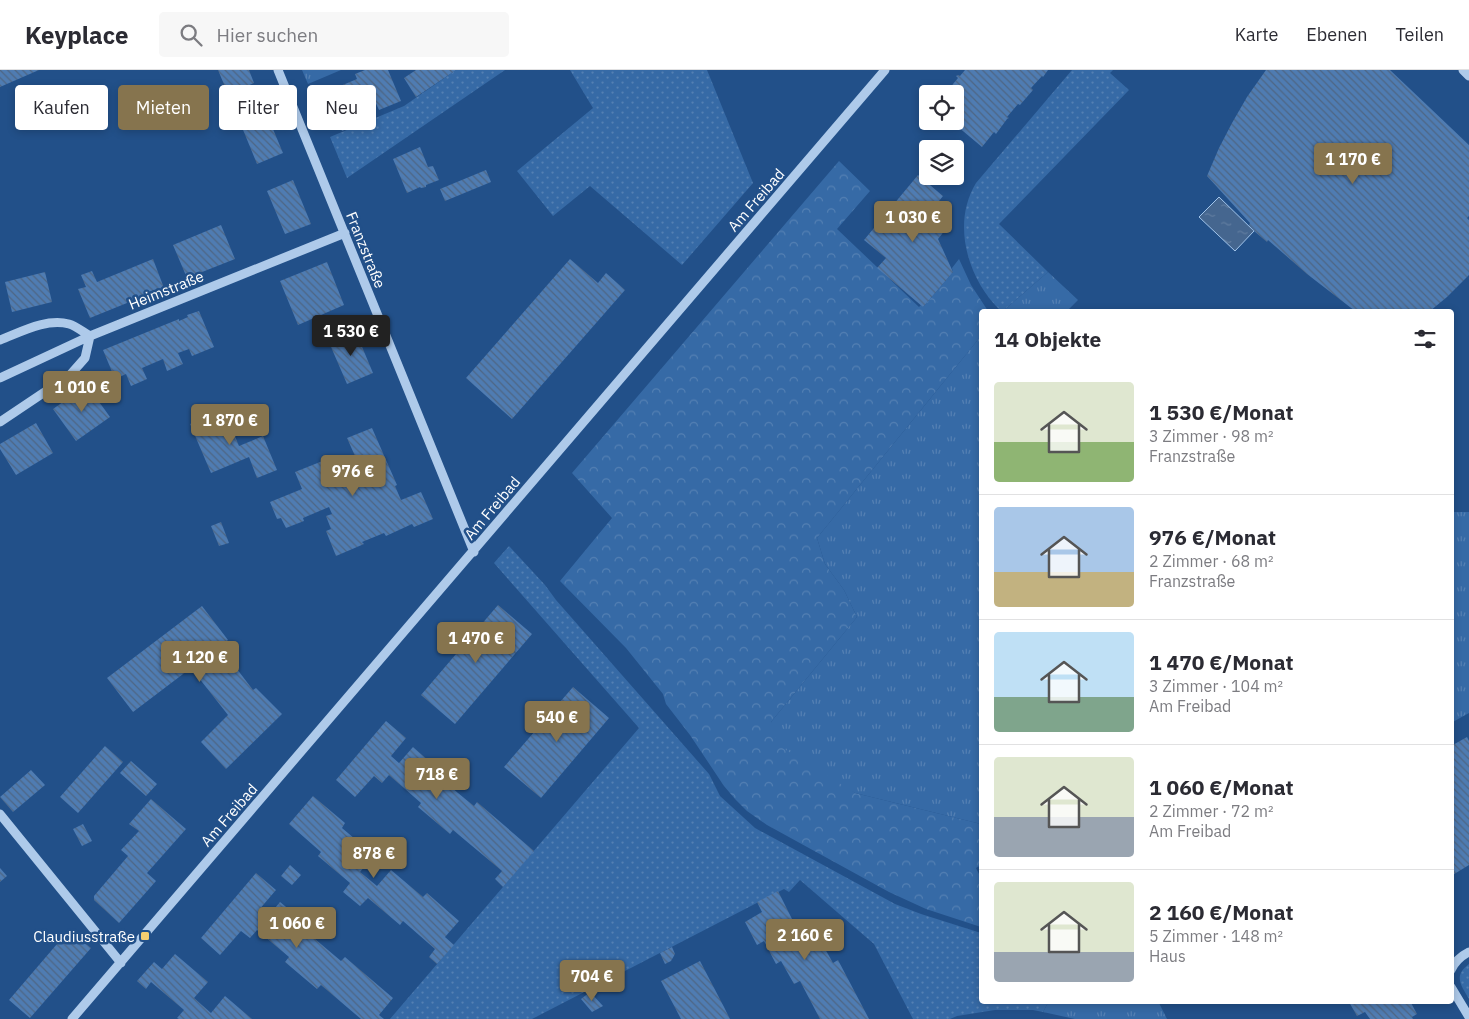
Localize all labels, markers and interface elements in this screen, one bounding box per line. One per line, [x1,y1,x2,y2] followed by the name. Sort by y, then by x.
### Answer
[159,12,509,57] search box
[25,19,129,51] text: Keyplace
[177,21,205,49] icon: search
[217,23,318,47] text: Hier suchen
[1235,23,1278,46] text: Karte
[1306,23,1367,46] text: Ebenen
[1395,23,1444,46] text: Teilen
[15,85,108,130] chip: Kaufen
[118,85,209,130] chip: Mieten
[219,85,297,130] chip: Filter
[307,85,376,130] chip: Neu
[919,85,964,185] map controls
[919,85,964,130] button: locate
[919,140,964,185] button: layers
[1307,142,1399,185] pin: 1 170 €
[1325,149,1381,169] text: 1 170 €
[724,165,788,235] street label: Am Freibad
[867,200,959,243] pin: 1 030 €
[885,207,941,227] text: 1 030 €
[342,209,390,291] street label: Franzstraße
[126,266,206,314] street label: Heimstraße
[305,314,397,357] pin: 1 530 €
[323,321,379,341] text: 1 530 €
[994,325,1101,353] text: 14 Objekte
[1411,325,1439,353] icon: filters
[36,370,128,413] pin: 1 010 €
[54,377,110,397] text: 1 010 €
[1149,398,1294,426] text: 1 530 €/Monat
[1034,402,1094,462] icon: home
[184,404,276,446] pin: 1 870 €
[202,410,258,430] text: 1 870 €
[1149,426,1274,446] text: 3 Zimmer · 98 m²
[1149,446,1235,466] text: Franzstraße
[318,454,388,497] pin: 976 €
[332,461,374,481] text: 976 €
[460,472,524,544] street label: Am Freibad
[1149,523,1276,551] text: 976 €/Monat
[1034,527,1094,587] icon: home
[1149,551,1274,571] text: 2 Zimmer · 68 m²
[1149,571,1235,591] text: Franzstraße
[430,622,522,664] pin: 1 470 €
[448,628,504,648] text: 1 470 €
[154,640,246,683] pin: 1 120 €
[172,647,228,667] text: 1 120 €
[1149,648,1294,676] text: 1 470 €/Monat
[1034,652,1094,712] icon: home
[1149,676,1283,696] text: 3 Zimmer · 104 m²
[1149,696,1231,716] text: Am Freibad
[522,700,592,743] pin: 540 €
[536,707,578,727] text: 540 €
[402,758,472,800] pin: 718 €
[416,764,458,784] text: 718 €
[1149,773,1294,801] text: 1 060 €/Monat
[1034,777,1094,837] icon: home
[197,780,261,850] street label: Am Freibad
[1149,801,1274,821] text: 2 Zimmer · 72 m²
[1149,821,1231,841] text: Am Freibad
[339,836,409,879] pin: 878 €
[353,843,395,863] text: 878 €
[1149,898,1294,926] text: 2 160 €/Monat
[1034,902,1094,962] icon: home
[251,906,343,949] pin: 1 060 €
[269,913,325,933] text: 1 060 €
[759,918,851,961] pin: 2 160 €
[777,925,833,945] text: 2 160 €
[1149,926,1283,946] text: 5 Zimmer · 148 m²
[33,927,135,946] place label: Claudiusstraße
[139,930,151,942] marker: Claudiusstraße
[1149,946,1186,966] text: Haus
[557,960,627,1002] pin: 704 €
[571,966,613,986] text: 704 €

